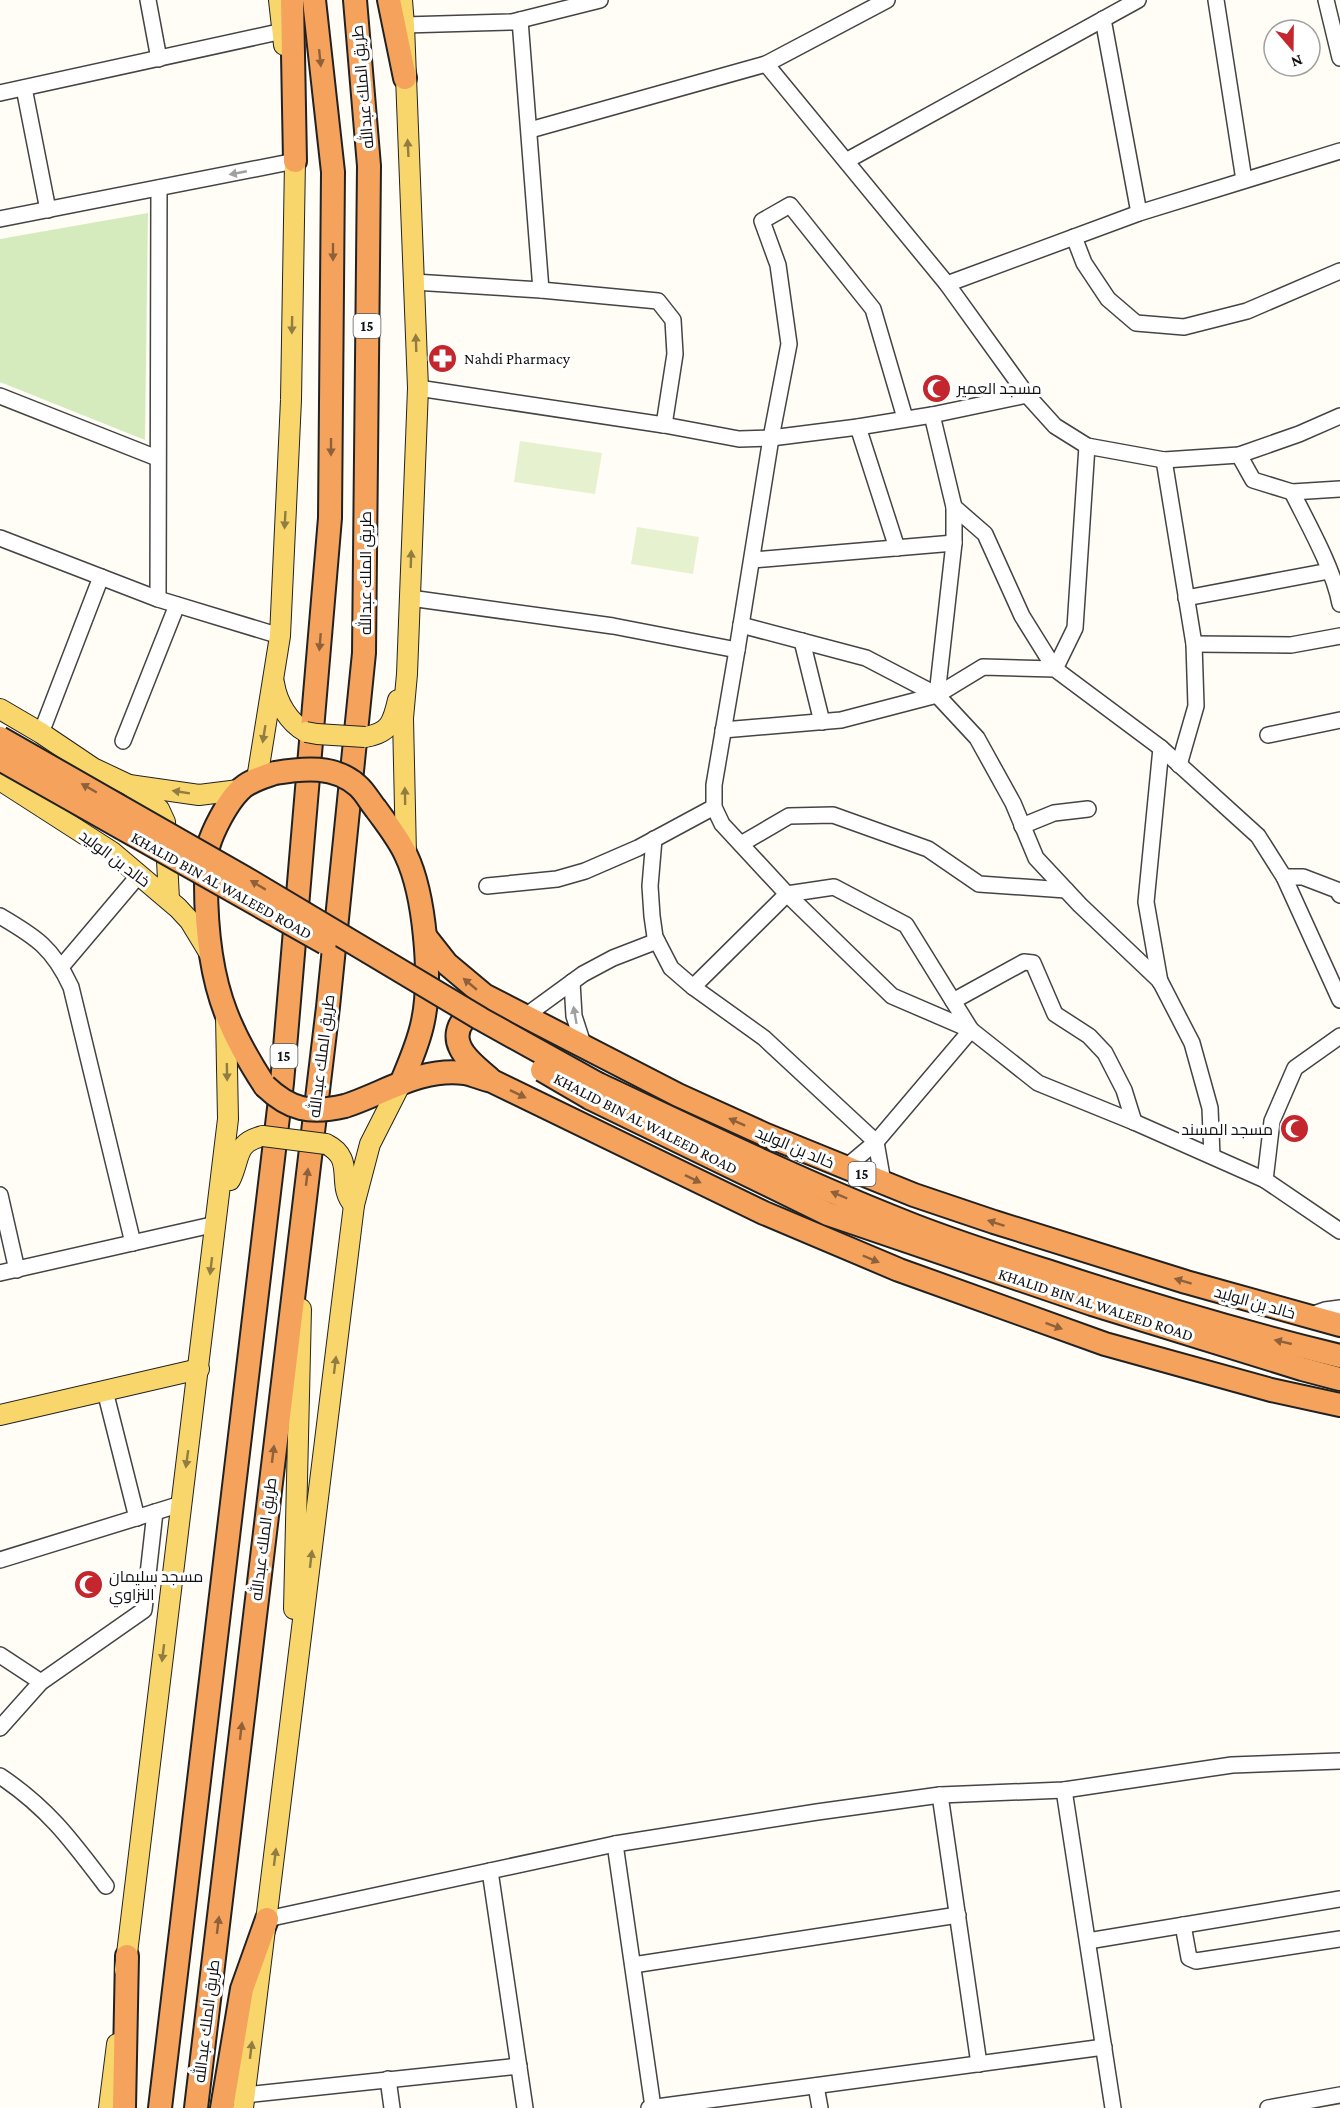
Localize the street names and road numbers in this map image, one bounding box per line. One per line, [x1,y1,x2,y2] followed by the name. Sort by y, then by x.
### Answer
[347,24,378,150] street label: طريق الملك عبدالله
[354,314,380,338] road number: 15
[355,511,376,635] street label: طريق الملك عبدالله
[75,826,153,892] street label: خالد بن الوليد
[129,829,315,942] street label: KHALID BIN AL WALEED ROAD
[304,993,339,1119] street label: طريق الملك عبدالله
[270,1044,298,1068] road number: 15
[551,1070,740,1177] street label: KHALID BIN AL WALEED ROAD
[752,1123,837,1173] street label: خالد بن الوليد
[848,1162,876,1186] road number: 15
[996,1265,1195,1344] street label: KHALID BIN AL WALEED ROAD
[1212,1283,1297,1324] street label: خالد بن الوليد
[246,1476,281,1602] street label: طريق الملك عبدالله
[189,1958,224,2084] street label: طريق الملك عبدالله

